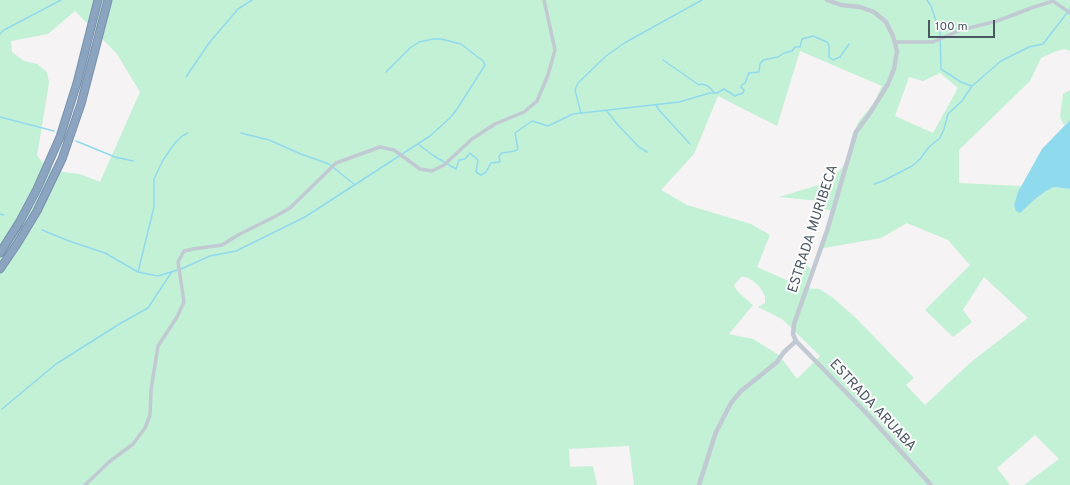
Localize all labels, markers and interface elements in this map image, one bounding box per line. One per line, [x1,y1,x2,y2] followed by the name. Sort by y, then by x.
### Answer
[930,12,997,38] scale bar
[935,19,968,35] text: 100 m
[785,163,843,295] street label: ESTRADA MURIBECA
[825,357,919,455] street label: ESTRADA ARUABA

